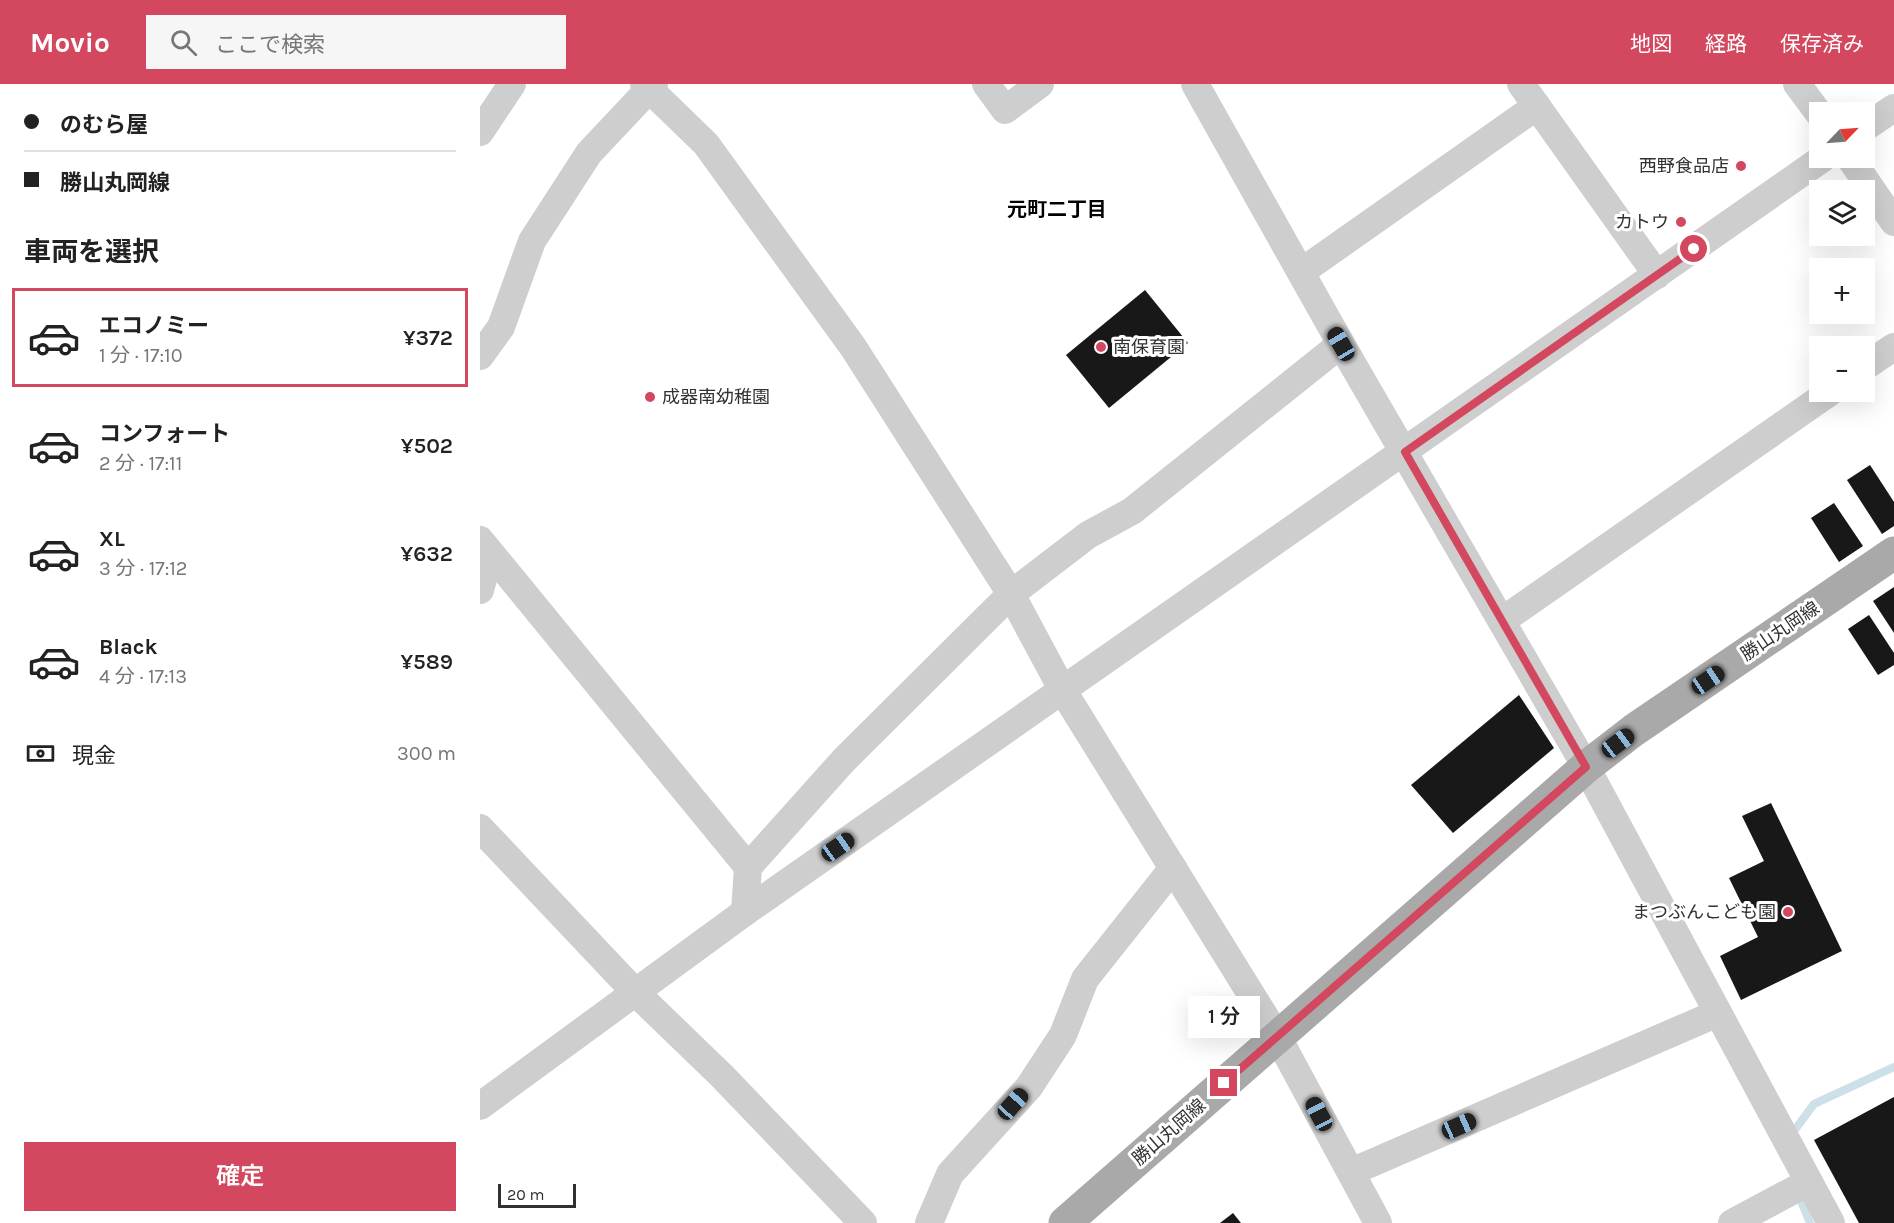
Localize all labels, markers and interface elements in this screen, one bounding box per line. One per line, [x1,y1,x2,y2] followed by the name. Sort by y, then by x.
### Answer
[146,15,566,69] search box
[30,26,110,59] text: Movio
[167,26,200,59] icon: search
[215,32,325,58] text: ここで検索
[1630,32,1672,56] text: 地図
[1705,32,1747,56] text: 経路
[1780,32,1864,56] text: 保存済み
[1809,102,1875,168] north arrow
[1809,102,1875,402] map controls
[60,112,148,138] text: のむら屋
[1639,155,1729,177] place label: 西野食品店
[1734,159,1748,173] marker: 西野食品店
[60,170,170,196] text: 勝山丸岡線
[1809,180,1875,246] button: layers
[1007,198,1107,221] district label: 元町二丁目
[1615,211,1669,233] place label: カトウ
[1674,215,1688,229] marker: カトウ
[1680,235,1707,262] route start
[24,236,159,268] text: 車両を選択
[1809,258,1875,324] button: +
[27,311,81,365] icon: car
[99,313,209,339] text: エコノミー
[1324,324,1358,364] car
[403,325,453,351] text: ¥372
[1113,336,1185,358] place label: 南保育園
[1809,336,1875,402] button: −
[1094,340,1108,354] marker: 南保育園
[99,344,183,367] text: 1 分 · 17:10
[662,386,770,408] place label: 成器南幼稚園
[643,390,657,404] marker: 成器南幼稚園
[27,419,81,473] icon: car
[99,421,230,447] text: コンフォート
[401,433,453,459] text: ¥502
[99,452,182,475] text: 2 分 · 17:11
[99,526,125,552] text: XL
[27,527,81,581] icon: car
[401,541,453,567] text: ¥632
[99,557,187,580] text: 3 分 · 17:12
[1737,597,1823,665] street label: 勝山丸岡線
[99,634,158,660] text: Black
[27,635,81,689] icon: car
[400,649,453,675] text: ¥589
[1688,662,1728,698] car
[99,665,187,688] text: 4 分 · 17:13
[1598,725,1638,761] car
[24,737,57,770] icon: cash
[397,742,456,765] text: 300 m
[72,743,116,769] text: 現金
[818,829,858,865] car
[1632,901,1776,923] place label: まつぶんこども園
[1781,905,1795,919] marker: まつぶんこども園
[1188,996,1260,1038] callout: 1 分
[1208,1005,1240,1028] text: 1 分
[1210,1069,1237,1096] route end
[994,1085,1032,1123] car
[1128,1094,1210,1170] street label: 勝山丸岡線
[1303,1094,1335,1134] car
[1439,1110,1479,1142] car
[24,1142,456,1211] button: 確定
[498,1181,576,1208] scale bar
[507,1185,545,1204] text: 20 m

